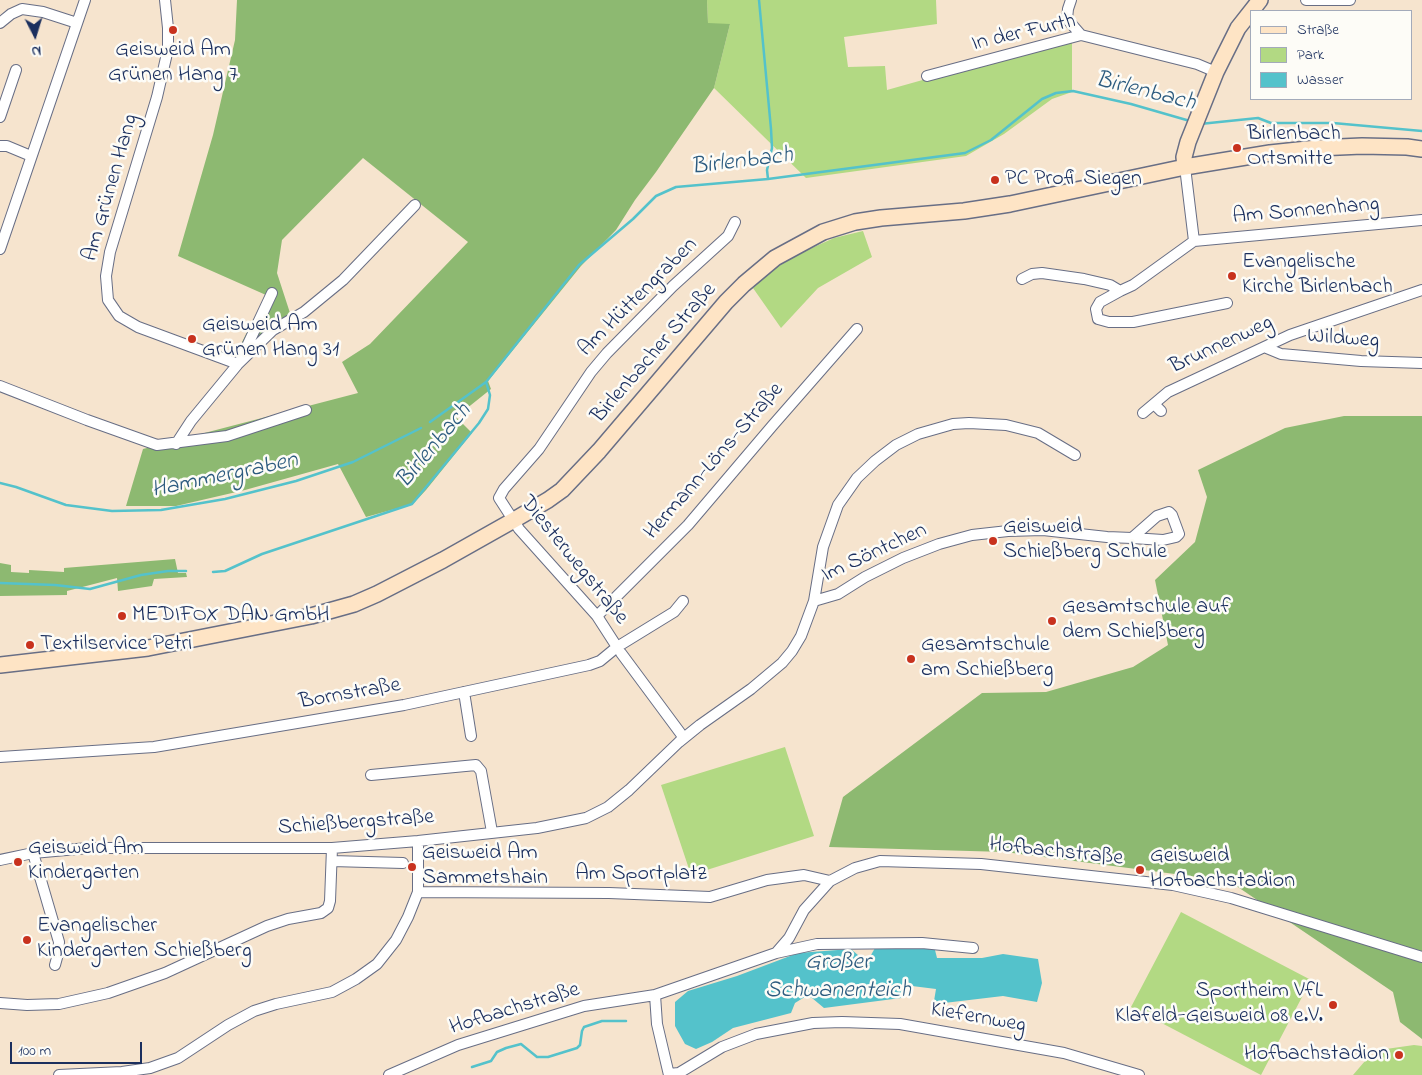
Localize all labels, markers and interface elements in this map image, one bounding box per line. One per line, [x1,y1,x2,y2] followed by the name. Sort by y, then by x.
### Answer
[969,9,1079,59] street label: In der Furth
[10,10,60,60] north arrow
[1250,10,1412,100] legend
[1297,19,1339,41] text: Straße
[167,24,179,36] marker: Geisweid Am Grünen Hang 7
[108,38,238,90] place label: Geisweid Am Grünen Hang 7
[31,40,42,61] text: N
[1297,44,1324,66] text: Park
[1092,67,1198,119] water label: Birlenbach
[1297,69,1343,91] text: Wasser
[78,111,146,265] street label: Am Grünen Hang
[1247,122,1341,174] place label: Birlenbach Ortsmitte
[690,142,794,184] water label: Birlenbach
[1231,142,1243,154] marker: Birlenbach Ortsmitte
[1005,167,1142,193] place label: PC Profi Siegen
[989,174,1001,186] marker: PC Profi Siegen
[1232,192,1380,232] street label: Am Sonnenhang
[574,233,704,363] street label: Am Hüttengraben
[1242,250,1393,302] place label: Evangelische Kirche Birlenbach
[1226,270,1238,282] marker: Evangelische Kirche Birlenbach
[587,278,723,430] street label: Birlenbacher Straße
[1166,311,1278,381] street label: Brunnenweg
[202,313,339,364] place label: Geisweid Am Grünen Hang 31
[1306,324,1380,356] street label: Wildweg
[186,333,198,345] marker: Geisweid Am Grünen Hang 31
[639,378,791,546] street label: Hermann-Löns-Straße
[391,399,479,495] water label: Birlenbach
[149,447,301,507] water label: Hammergraben
[513,491,633,631] street label: Diesterwegstraße
[1003,515,1167,566] place label: Geisweid Schießberg Schule
[818,518,932,590] street label: Im Söntchen
[987,535,999,547] marker: Geisweid Schießberg Schule
[1062,595,1231,646] place label: Gesamtschule auf dem Schießberg
[132,603,330,629] place label: MEDIFOX DAN GmbH
[116,610,128,622] marker: MEDIFOX DAN GmbH
[1046,615,1058,627] marker: Gesamtschule auf dem Schießberg
[40,632,192,658] place label: Textilservice Petri
[921,633,1053,684] place label: Gesamtschule am Schießberg
[24,639,36,651] marker: Textilservice Petri
[905,653,917,665] marker: Gesamtschule am Schießberg
[297,673,403,717] street label: Bornstraße
[277,805,435,843] street label: Schießbergstraße
[988,833,1124,873] street label: Hofbachstraße
[28,836,144,888] place label: Geisweid Am Kindergarten
[422,841,548,892] place label: Geisweid Am Sammetshain
[1150,844,1295,896] place label: Geisweid Hofbachstadion
[12,856,24,868] marker: Geisweid Am Kindergarten
[406,861,418,873] marker: Geisweid Am Sammetshain
[575,862,707,888] street label: Am Sportplatz
[1134,864,1146,876] marker: Geisweid Hofbachstadion
[37,914,252,966] place label: Evangelischer Kindergarten Schießberg
[21,934,33,946] marker: Evangelischer Kindergarten Schießberg
[765,950,911,1006] water label: Großer Schwanenteich
[447,978,583,1042] street label: Hofbachstraße
[1115,979,1323,1030] place label: Sportheim VfL Klafeld-Geisweid 08 e.V.
[928,998,1028,1040] street label: Kiefernweg
[1327,999,1339,1011] marker: Sportheim VfL Klafeld-Geisweid 08 e.V.
[12,1032,145,1064] scale bar
[18,1040,51,1062] text: 100 m
[1244,1042,1389,1068] place label: Hofbachstadion
[1393,1049,1405,1061] marker: Hofbachstadion

